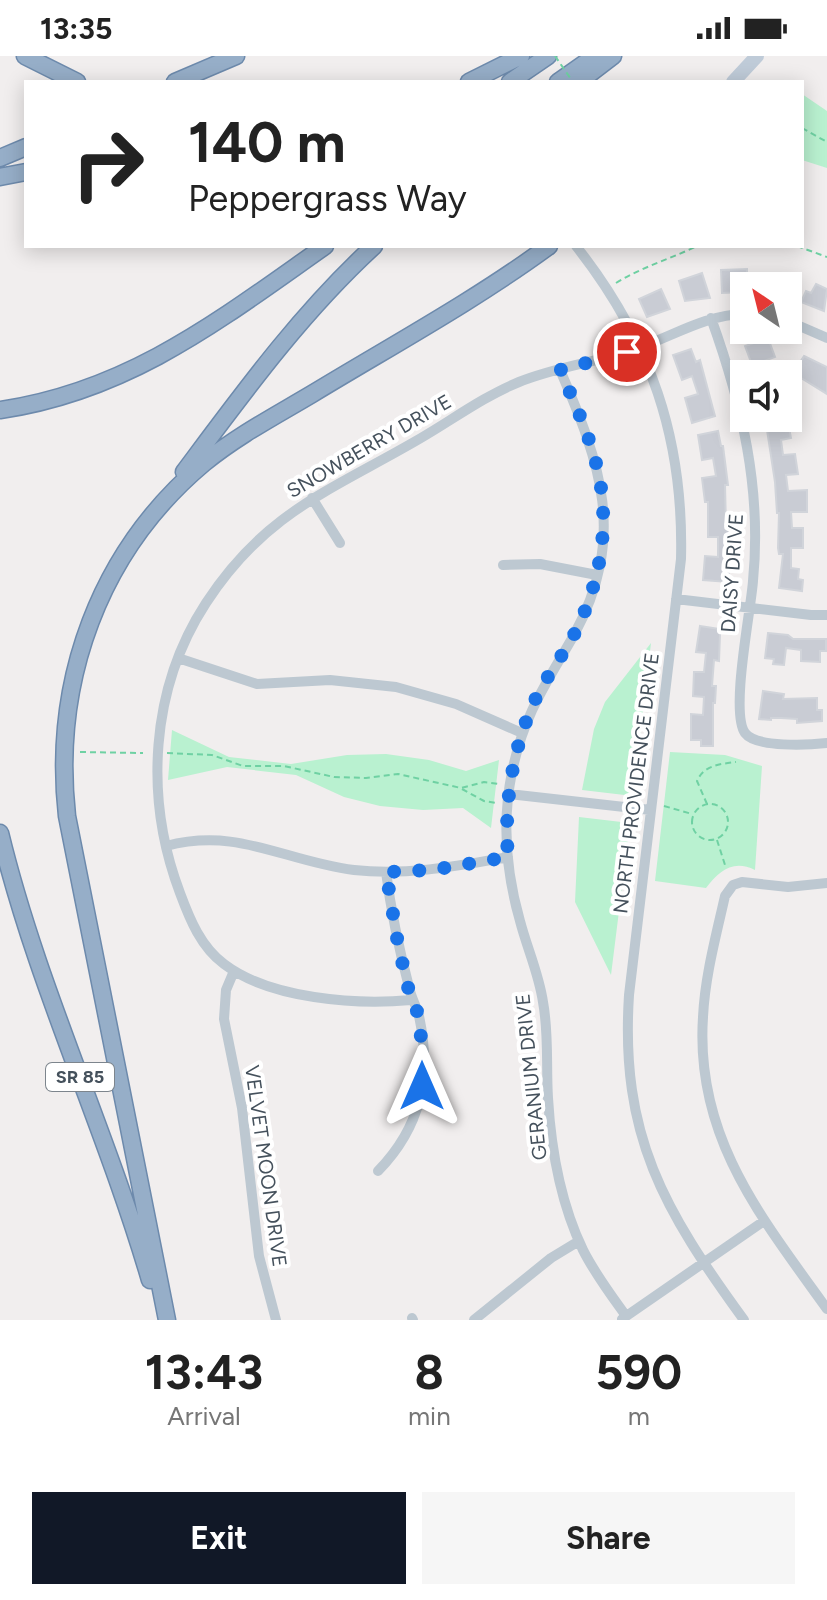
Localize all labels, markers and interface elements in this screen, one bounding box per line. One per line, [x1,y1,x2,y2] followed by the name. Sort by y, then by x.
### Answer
[40,10,112,47] text: 13:35
[188,109,346,176] text: 140 m
[56,112,160,216] icon: right
[188,177,467,220] text: Peppergrass Way
[730,272,802,344] north arrow
[730,272,802,432] map controls
[593,318,661,386] pin
[605,330,649,374] icon: arrive
[730,360,802,432] button: sound
[283,389,455,503] street label: SNOWBERRY DRIVE
[716,513,748,633] street label: DAISY DRIVE
[608,651,664,915] street label: NORTH PROVIDENCE DRIVE
[510,992,552,1162] street label: GERANIUM DRIVE
[380,1044,464,1128] position arrow
[46,1063,114,1091] road number: SR 85
[240,1064,292,1268] street label: VELVET MOON DRIVE
[145,1343,263,1401] text: 13:43
[415,1343,444,1401] text: 8
[595,1343,682,1401] text: 590
[167,1400,241,1432] text: Arrival
[408,1400,451,1432] text: min
[628,1400,650,1432] text: m
[32,1492,406,1584] button: Exit
[422,1492,795,1584] button: Share

